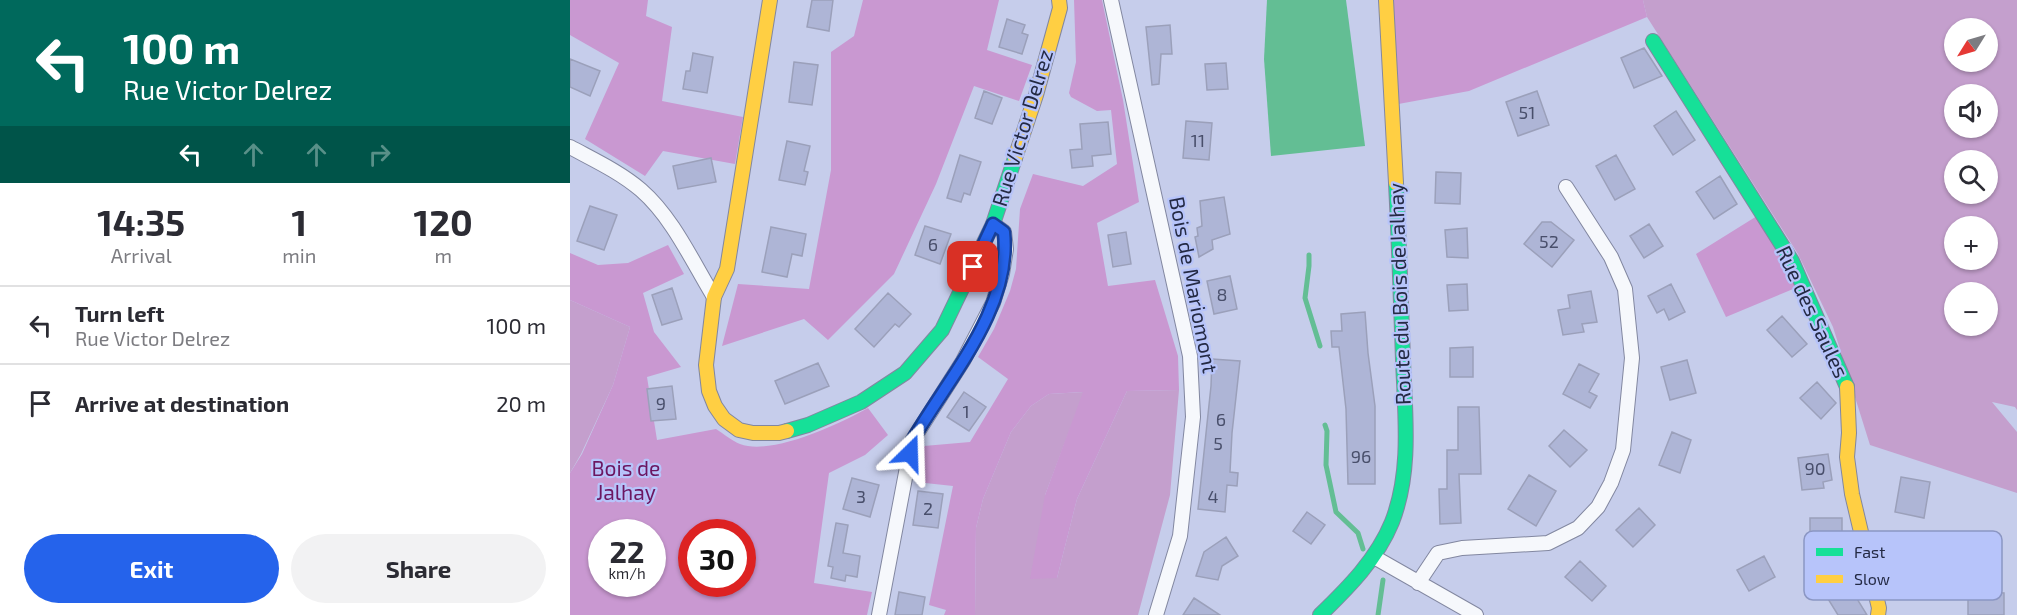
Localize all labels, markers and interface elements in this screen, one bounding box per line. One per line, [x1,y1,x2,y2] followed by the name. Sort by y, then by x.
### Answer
[1944,18,1998,72] north arrow
[1944,18,1998,336] map controls
[123,22,240,72] text: 100 m
[24,24,102,102] icon: left
[986,46,1057,209] street label: Rue Victor Delrez
[123,73,332,105] text: Rue Victor Delrez
[1944,84,1998,138] button: sound
[1519,101,1535,123] house number: 51
[1191,129,1205,151] house number: 11
[174,138,207,171] icon: left
[237,138,270,171] icon: ahead
[300,138,333,171] icon: ahead
[363,138,396,171] icon: right
[1944,150,1998,204] button: search
[1382,183,1415,406] street label: Route du Bois de Jalhay
[1165,194,1224,375] street label: Bois de Mariomont
[97,200,185,243] text: 14:35
[292,200,307,243] text: 1
[414,200,473,243] text: 120
[1944,216,1998,270] button: +
[1539,230,1559,252] house number: 52
[928,233,938,255] house number: 6
[947,241,998,292] pin
[1772,241,1855,381] street label: Rue des Saules
[111,243,172,267] text: Arrival
[282,243,316,267] text: min
[434,243,452,267] text: m
[956,250,989,283] icon: arrive
[1944,282,1998,336] button: −
[1217,283,1227,305] house number: 8
[75,300,164,326] text: Turn left
[24,309,57,342] icon: left
[487,312,546,338] text: 100 m
[75,326,230,350] text: Rue Victor Delrez
[24,387,57,420] icon: arrive
[75,390,289,416] text: Arrive at destination
[496,390,546,416] text: 20 m
[656,392,666,414] house number: 9
[962,400,970,422] house number: 1
[1216,408,1226,430] house number: 6
[878,421,942,485] position arrow
[1213,432,1223,454] house number: 5
[1351,445,1371,467] house number: 96
[592,455,660,504] park label: Bois de Jalhay
[1804,457,1826,479] house number: 90
[856,485,866,507] house number: 3
[1207,485,1219,507] house number: 4
[923,497,933,519] house number: 2
[678,519,756,597] speed limit sign: 30
[1804,531,2002,600] legend
[610,533,644,569] text: 22
[24,534,279,603] button: Exit
[291,534,546,603] button: Share
[1854,542,1885,561] text: Fast
[608,564,646,582] text: km/h
[1854,569,1890,588] text: Slow

